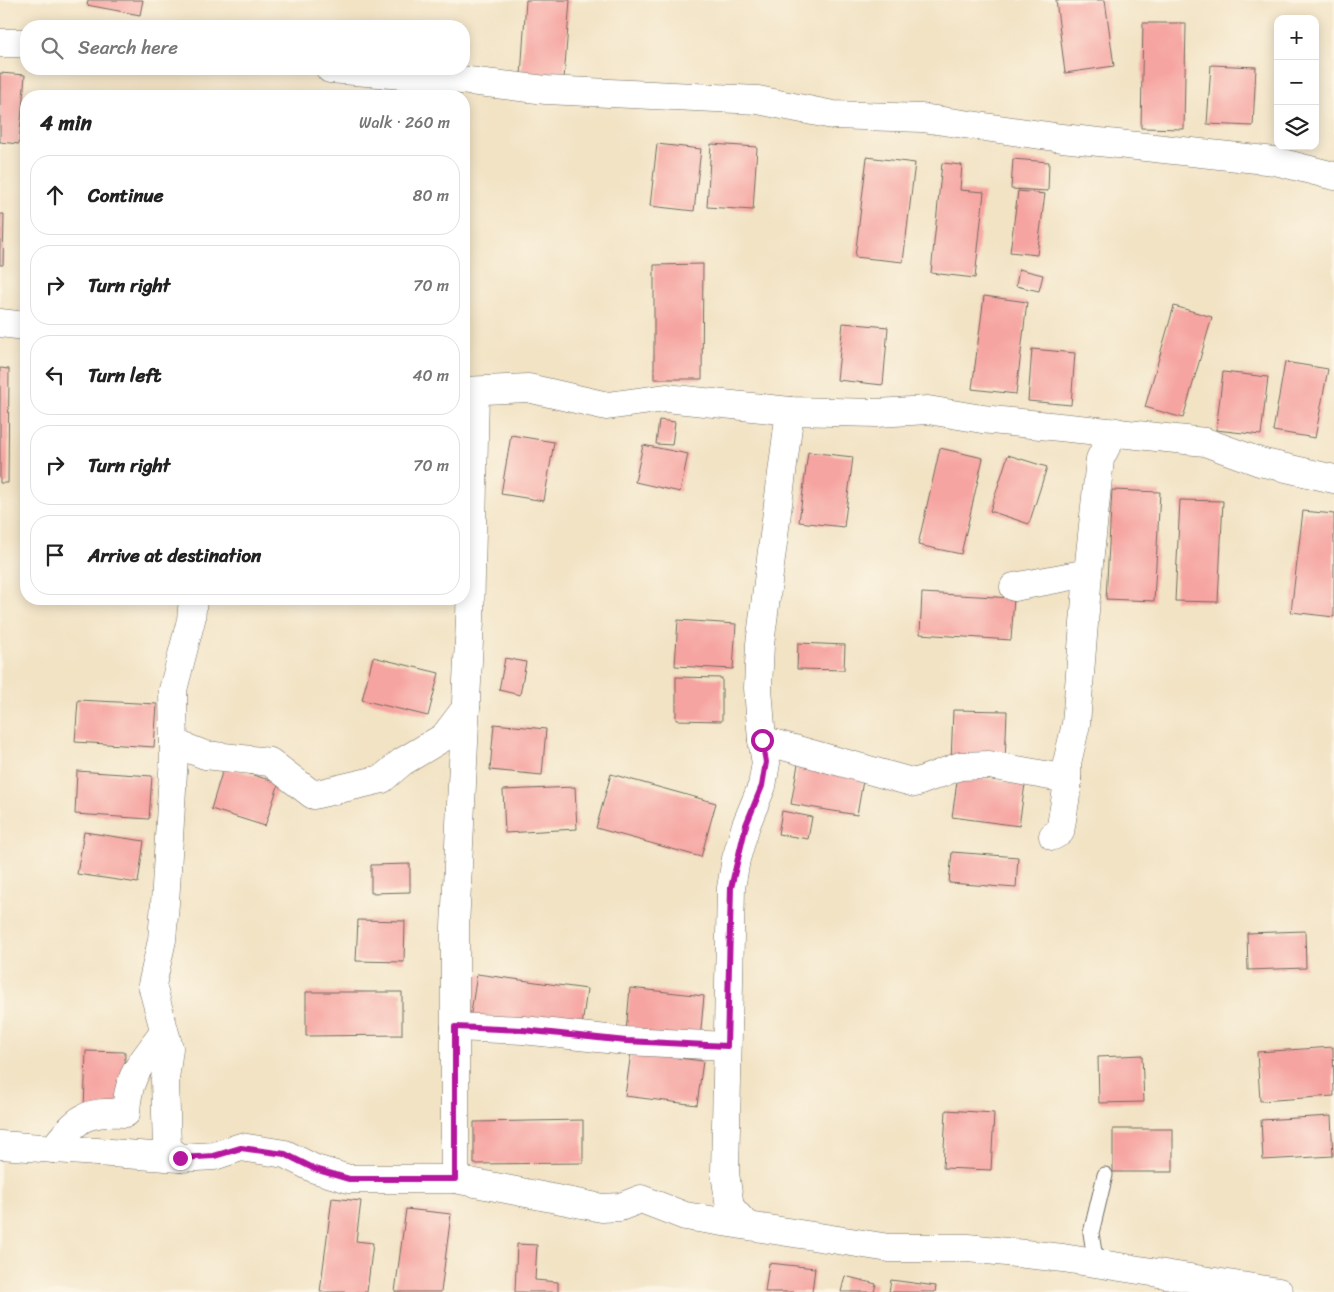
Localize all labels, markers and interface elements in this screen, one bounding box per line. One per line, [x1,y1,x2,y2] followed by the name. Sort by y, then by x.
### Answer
[1274,15,1319,150] map controls
[1274,15,1319,60] button: +
[20,20,470,75] search box
[78,31,178,64] text: Search here
[38,34,66,62] icon: search
[1274,60,1319,105] button: −
[40,104,92,142] text: 4 min
[1274,105,1319,150] button: layers
[359,108,450,137] text: Walk · 260 m
[88,179,164,212] text: Continue
[41,181,69,209] icon: ahead
[413,181,449,210] text: 80 m
[88,269,170,302] text: Turn right
[41,271,69,299] icon: right
[413,271,449,300] text: 70 m
[88,359,161,392] text: Turn left
[41,361,69,389] icon: left
[412,361,449,390] text: 40 m
[88,449,170,482] text: Turn right
[41,451,69,479] icon: right
[413,451,449,480] text: 70 m
[88,539,261,572] text: Arrive at destination
[41,541,69,569] icon: arrive
[751,729,774,752] route start
[169,1147,192,1170] route end

